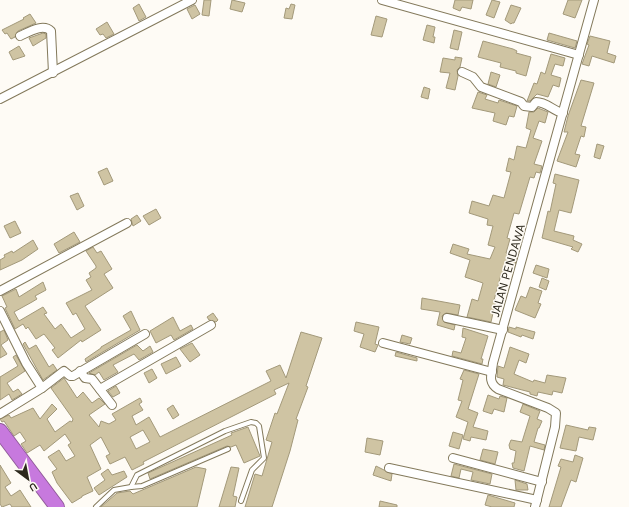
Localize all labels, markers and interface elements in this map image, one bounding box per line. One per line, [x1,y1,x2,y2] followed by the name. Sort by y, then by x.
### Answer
[487,221,528,318] street label: JALAN PENDAWA
[8,459,48,499] north arrow
[26,480,40,495] text: U

